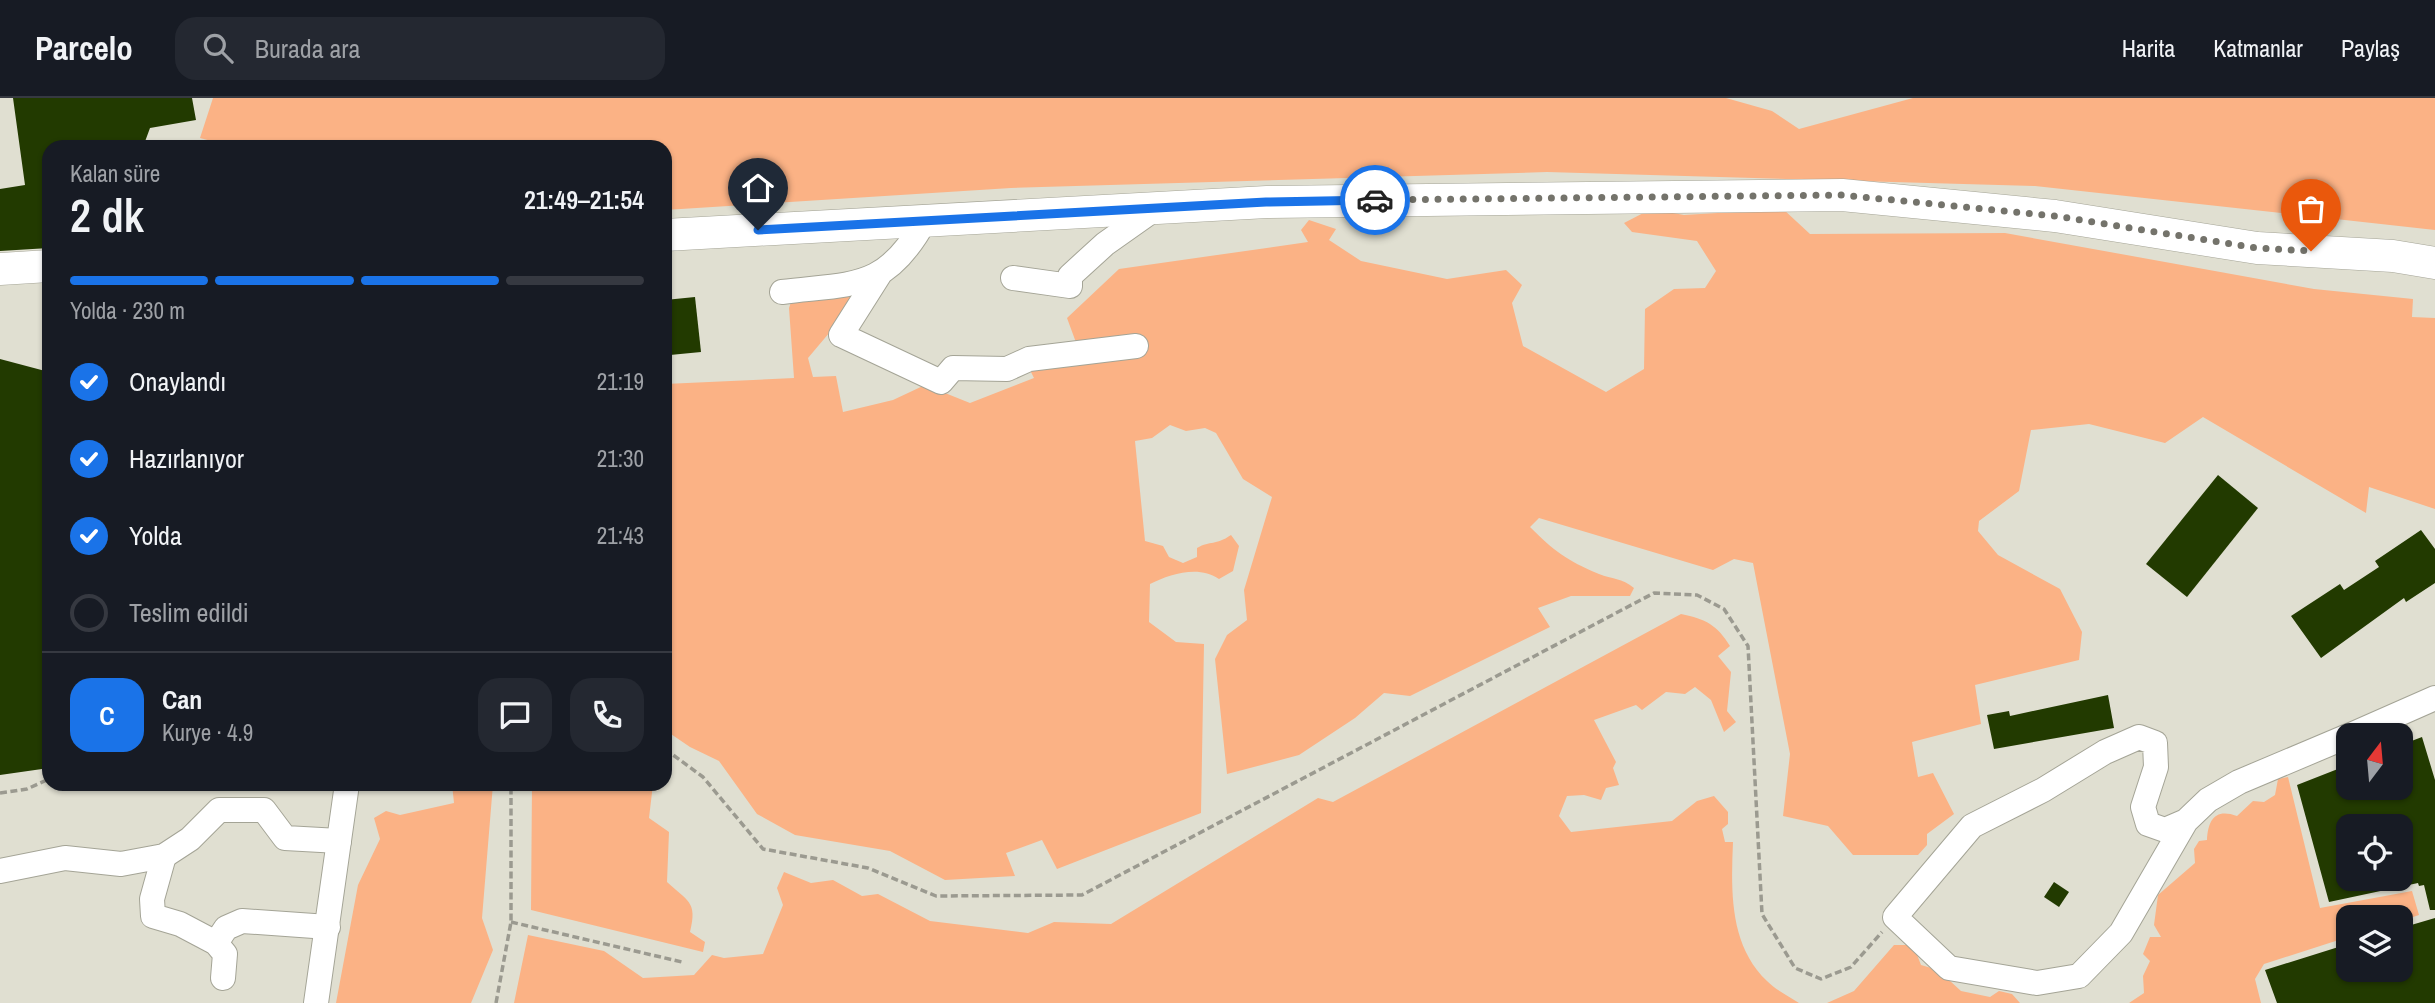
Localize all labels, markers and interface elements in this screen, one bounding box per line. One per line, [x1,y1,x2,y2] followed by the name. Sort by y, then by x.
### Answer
[175,17,665,80] search box
[35,26,133,70] text: Parcelo
[199,29,237,67] icon: search
[255,31,360,66] text: Burada ara
[2122,32,2175,64] text: Harita
[2213,32,2303,64] text: Katmanlar
[2341,32,2400,64] text: Paylaş
[70,158,160,189] text: Kalan süre
[728,158,788,230] pin
[1340,165,1410,235] courier
[739,169,777,207] icon: home
[2281,179,2341,251] pin
[1356,181,1394,219] icon: car
[524,182,644,217] text: 21:49–21:54
[70,184,144,246] text: 2 dk
[2292,190,2330,228] icon: bag
[70,295,185,326] text: Yolda · 230 m
[70,363,108,401] icon: check
[129,364,226,399] text: Onaylandı
[597,366,644,397] text: 21:19
[70,440,108,478] icon: check
[129,441,244,476] text: Hazırlanıyor
[597,443,644,474] text: 21:30
[70,517,108,555] icon: check
[129,518,182,553] text: Yolda
[597,520,644,551] text: 21:43
[129,595,249,630] text: Teslim edildi
[478,678,552,752] button: chat
[570,678,644,752] button: phone
[162,682,202,717] text: Can
[99,698,115,733] text: C
[162,717,253,748] text: Kurye · 4.9
[2336,723,2413,800] north arrow
[2336,723,2413,982] map controls
[2336,814,2413,891] button: locate
[2336,905,2413,982] button: layers

